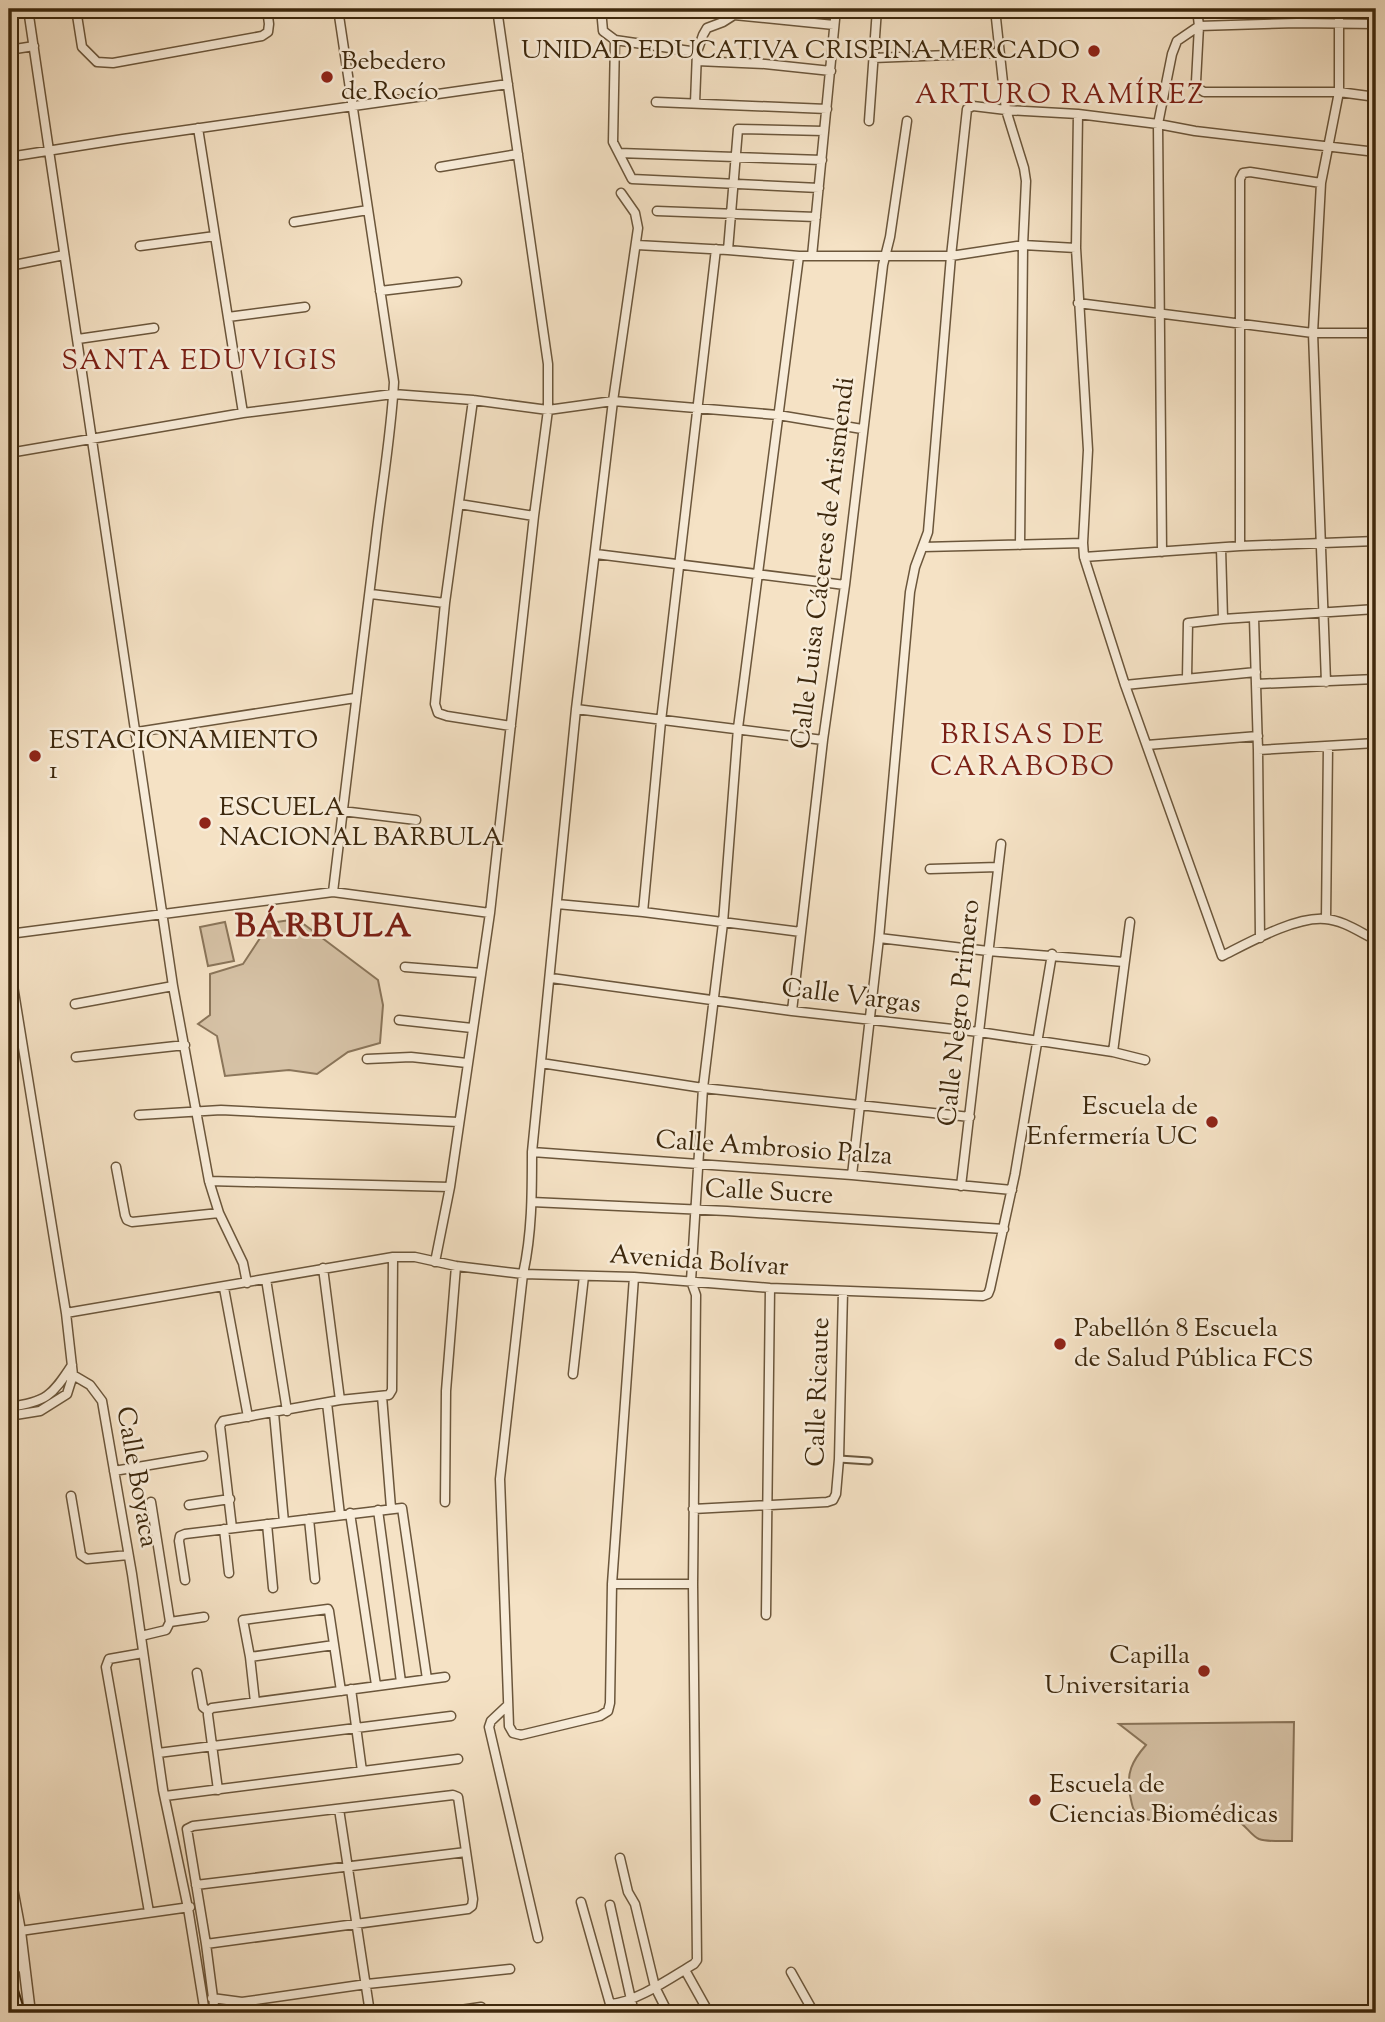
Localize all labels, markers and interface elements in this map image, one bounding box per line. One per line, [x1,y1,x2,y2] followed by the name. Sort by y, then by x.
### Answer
[521,33,1080,70] place label: UNIDAD EDUCATIVA CRISPINA MERCADO
[1086,43,1102,59] marker: UNIDAD EDUCATIVA CRISPINA MERCADO
[341,44,446,111] place label: Bebedero de Rocío
[319,69,335,85] marker: Bebedero de Rocío
[915,76,1205,116] district label: ARTURO RAMÍREZ
[61,342,339,382] district label: SANTA EDUVIGIS
[783,375,865,751] street label: Calle Luisa Cáceres de Arismendi
[930,716,1116,788] district label: BRISAS DE CARABOBO
[49,723,318,790] place label: ESTACIONAMIENTO 1
[27,748,43,764] marker: ESTACIONAMIENTO 1
[219,790,503,857] place label: ESCUELA NACIONAL BARBULA
[197,815,213,831] marker: ESCUELA NACIONAL BARBULA
[930,898,990,1128] street label: Calle Negro Primero
[235,904,413,952] district label: BÁRBULA
[779,970,923,1024] street label: Calle Vargas
[1026,1089,1198,1156] place label: Escuela de Enfermería UC
[1204,1114,1220,1130] marker: Escuela de Enfermería UC
[654,1122,894,1176] street label: Calle Ambrosio Palza
[704,1171,834,1215] street label: Calle Sucre
[608,1237,790,1287] street label: Avenida Bolívar
[1074,1311,1314,1378] place label: Pabellón 8 Escuela de Salud Pública FCS
[798,1317,840,1467] street label: Calle Ricaute
[1052,1336,1068,1352] marker: Pabellón 8 Escuela de Salud Pública FCS
[105,1404,167,1550] street label: Calle Boyaca
[1044,1638,1190,1705] place label: Capilla Universitaria
[1196,1663,1212,1679] marker: Capilla Universitaria
[1049,1767,1278,1834] place label: Escuela de Ciencias Biomédicas
[1027,1792,1043,1808] marker: Escuela de Ciencias Biomédicas

